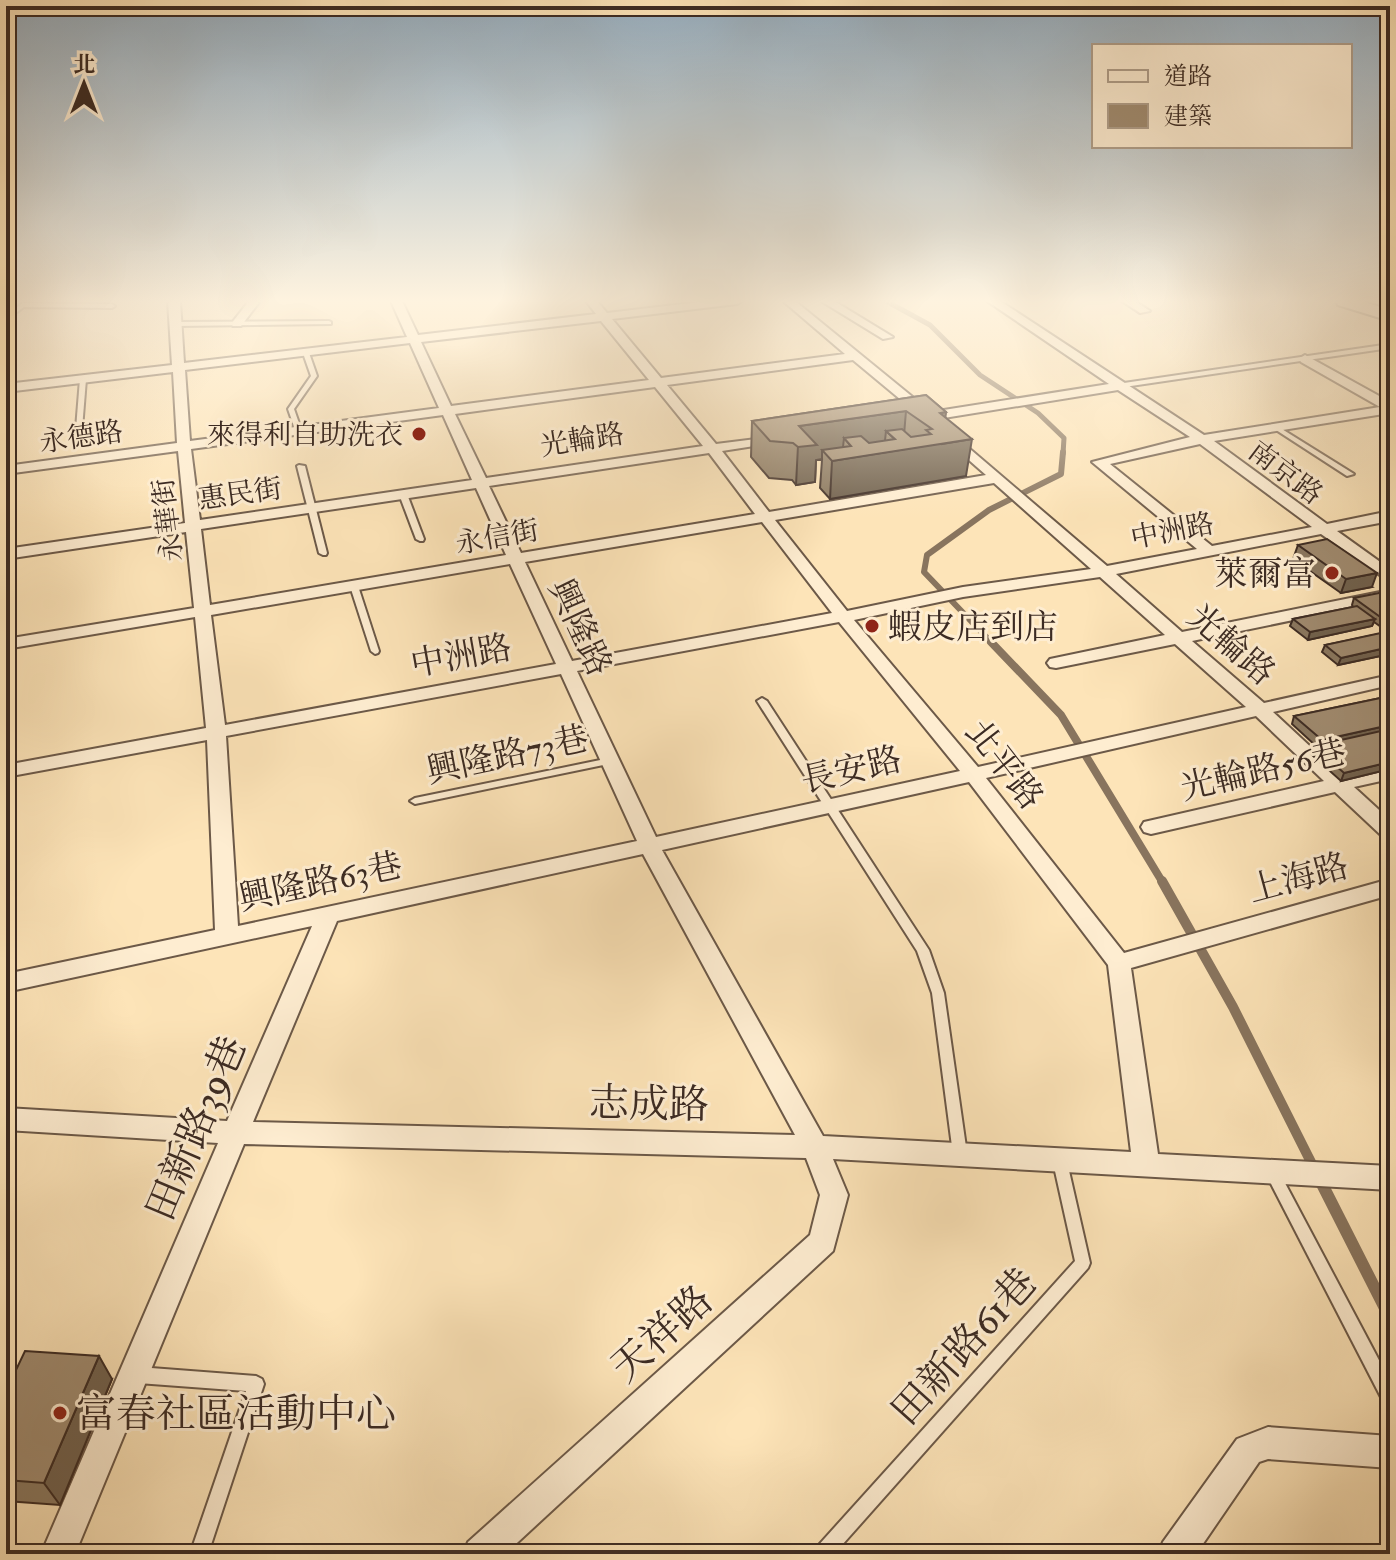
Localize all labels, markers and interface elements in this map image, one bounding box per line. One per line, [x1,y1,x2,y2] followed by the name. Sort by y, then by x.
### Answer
[44,44,124,124] north arrow
[1092,44,1352,148] legend
[73,51,95,79] text: 北
[1164,61,1212,92] text: 道路
[1164,101,1212,132] text: 建築
[37,414,125,461] street label: 永德路
[538,417,626,464] street label: 光輪路
[207,418,403,453] place label: 來得利自助洗衣
[410,425,428,443] marker: 來得利自助洗衣
[1241,434,1329,512] street label: 南京路
[196,471,284,518] street label: 惠民街
[146,476,191,564] street label: 永華街
[1128,506,1217,557] street label: 中洲路
[453,513,542,562] street label: 永信街
[1214,553,1316,596] place label: 萊爾富
[1323,564,1341,582] marker: 萊爾富
[539,572,621,683] street label: 興隆路
[1178,595,1284,695] street label: 光輪路
[888,606,1058,649] place label: 蝦皮店到店
[863,617,881,635] marker: 蝦皮店到店
[407,626,515,687] street label: 中洲路
[955,711,1052,818] street label: 北平路
[422,717,592,794] street label: 興隆路73巷
[1177,731,1350,810] street label: 光輪路56巷
[797,738,906,803] street label: 長安路
[235,844,406,921] street label: 興隆路63巷
[1244,844,1353,912] street label: 上海路
[135,1028,258,1229] street label: 田新路39巷
[589,1078,709,1131] street label: 志成路
[880,1258,1048,1436] street label: 田新路61巷
[600,1275,724,1393] street label: 天祥路
[76,1389,396,1440] place label: 富春社區活動中心
[51,1404,69,1422] marker: 富春社區活動中心

